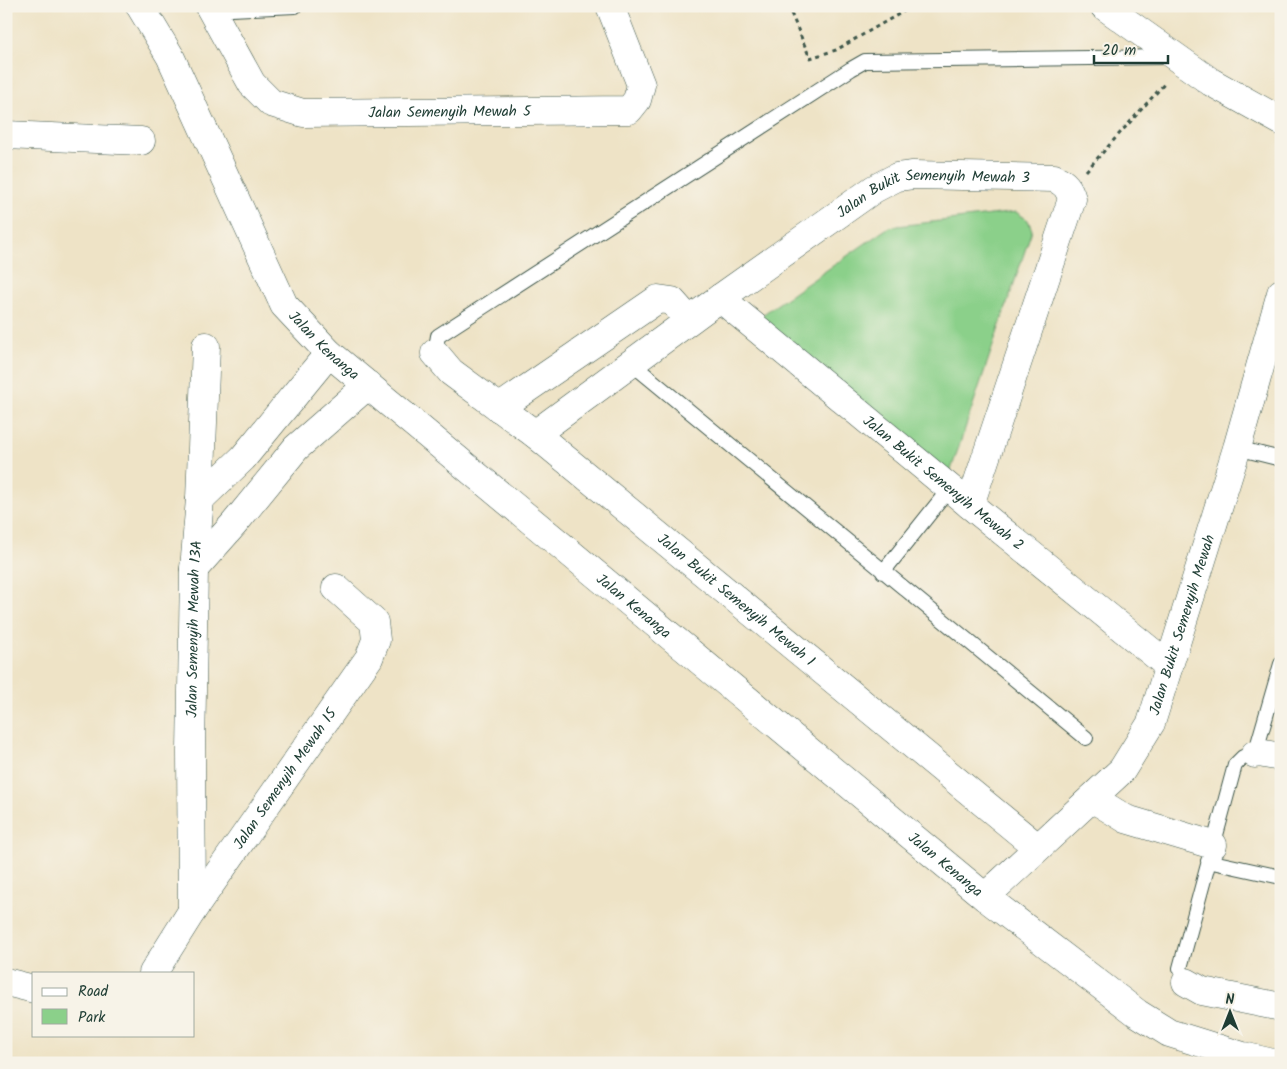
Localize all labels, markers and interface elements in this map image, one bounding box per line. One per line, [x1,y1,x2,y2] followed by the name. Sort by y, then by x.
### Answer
[1094,32,1168,64] scale bar
[1102,39,1136,63] text: 20 m
[368,100,532,125] street label: Jalan Semenyih Mewah 5
[832,164,1031,225] street label: Jalan Bukit Semenyih Mewah 3
[282,305,364,387] street label: Jalan Kenanga
[857,410,1029,557] street label: Jalan Bukit Semenyih Mewah 2
[651,528,820,673] street label: Jalan Bukit Semenyih Mewah 1
[1143,532,1222,718] street label: Jalan Bukit Semenyih Mewah
[181,540,209,718] street label: Jalan Semenyih Mewah 13A
[590,568,676,645] street label: Jalan Kenanga
[228,703,344,855] street label: Jalan Semenyih Mewah 15
[902,827,988,904] street label: Jalan Kenanga
[32,972,195,1036] legend
[78,980,109,1004] text: Road
[1204,986,1254,1036] north arrow
[1226,989,1235,1011] text: N
[78,1006,106,1030] text: Park

